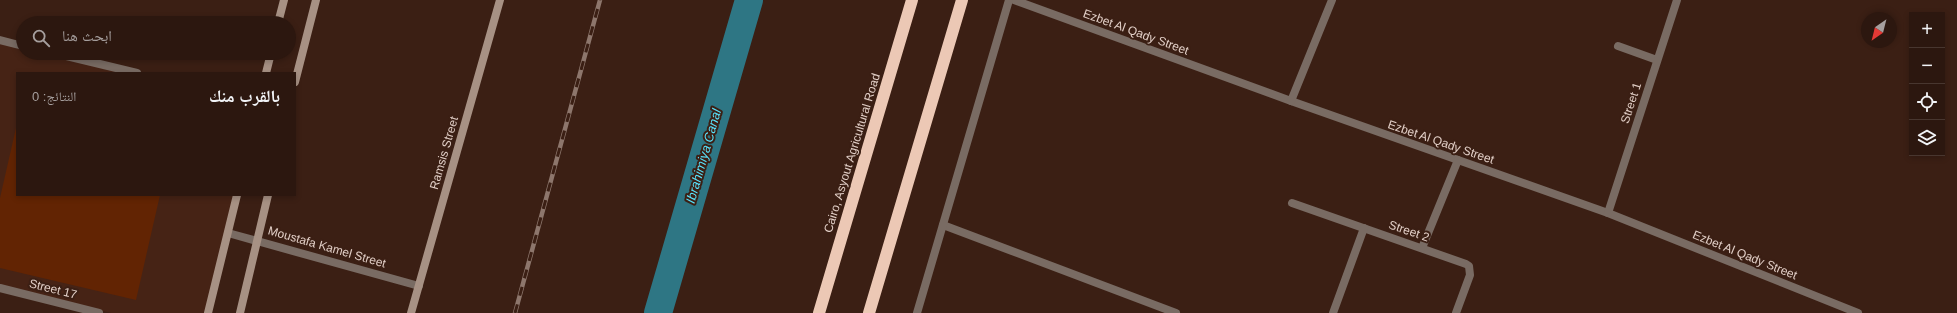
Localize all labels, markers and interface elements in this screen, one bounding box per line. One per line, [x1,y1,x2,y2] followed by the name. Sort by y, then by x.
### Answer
[1081,6,1191,58] street label: Ezbet Al Qady Street
[1861,12,1897,48] north arrow
[1909,12,1945,156] map controls
[1909,12,1945,48] button: +
[16,16,296,60] search box
[30,27,52,49] icon: search
[62,27,112,44] text: ابحث هنا
[1909,48,1945,84] button: −
[821,72,883,234] street label: Cairo, Asyout Agricultural Road
[1618,81,1644,125] street label: Street 1
[1909,84,1945,120] button: locate
[209,87,280,106] text: بالقرب منك
[32,89,76,104] text: النتائج: 0
[683,106,724,205] water label: Ibrahimiya Canal
[427,114,461,191] street label: Ramsis Street
[1386,117,1497,167] street label: Ezbet Al Qady Street
[1909,120,1945,156] button: layers
[1387,218,1431,245] street label: Street 2
[266,223,388,271] street label: Moustafa Kamel Street
[1691,228,1800,283] street label: Ezbet Al Qady Street
[28,276,79,302] street label: Street 17

